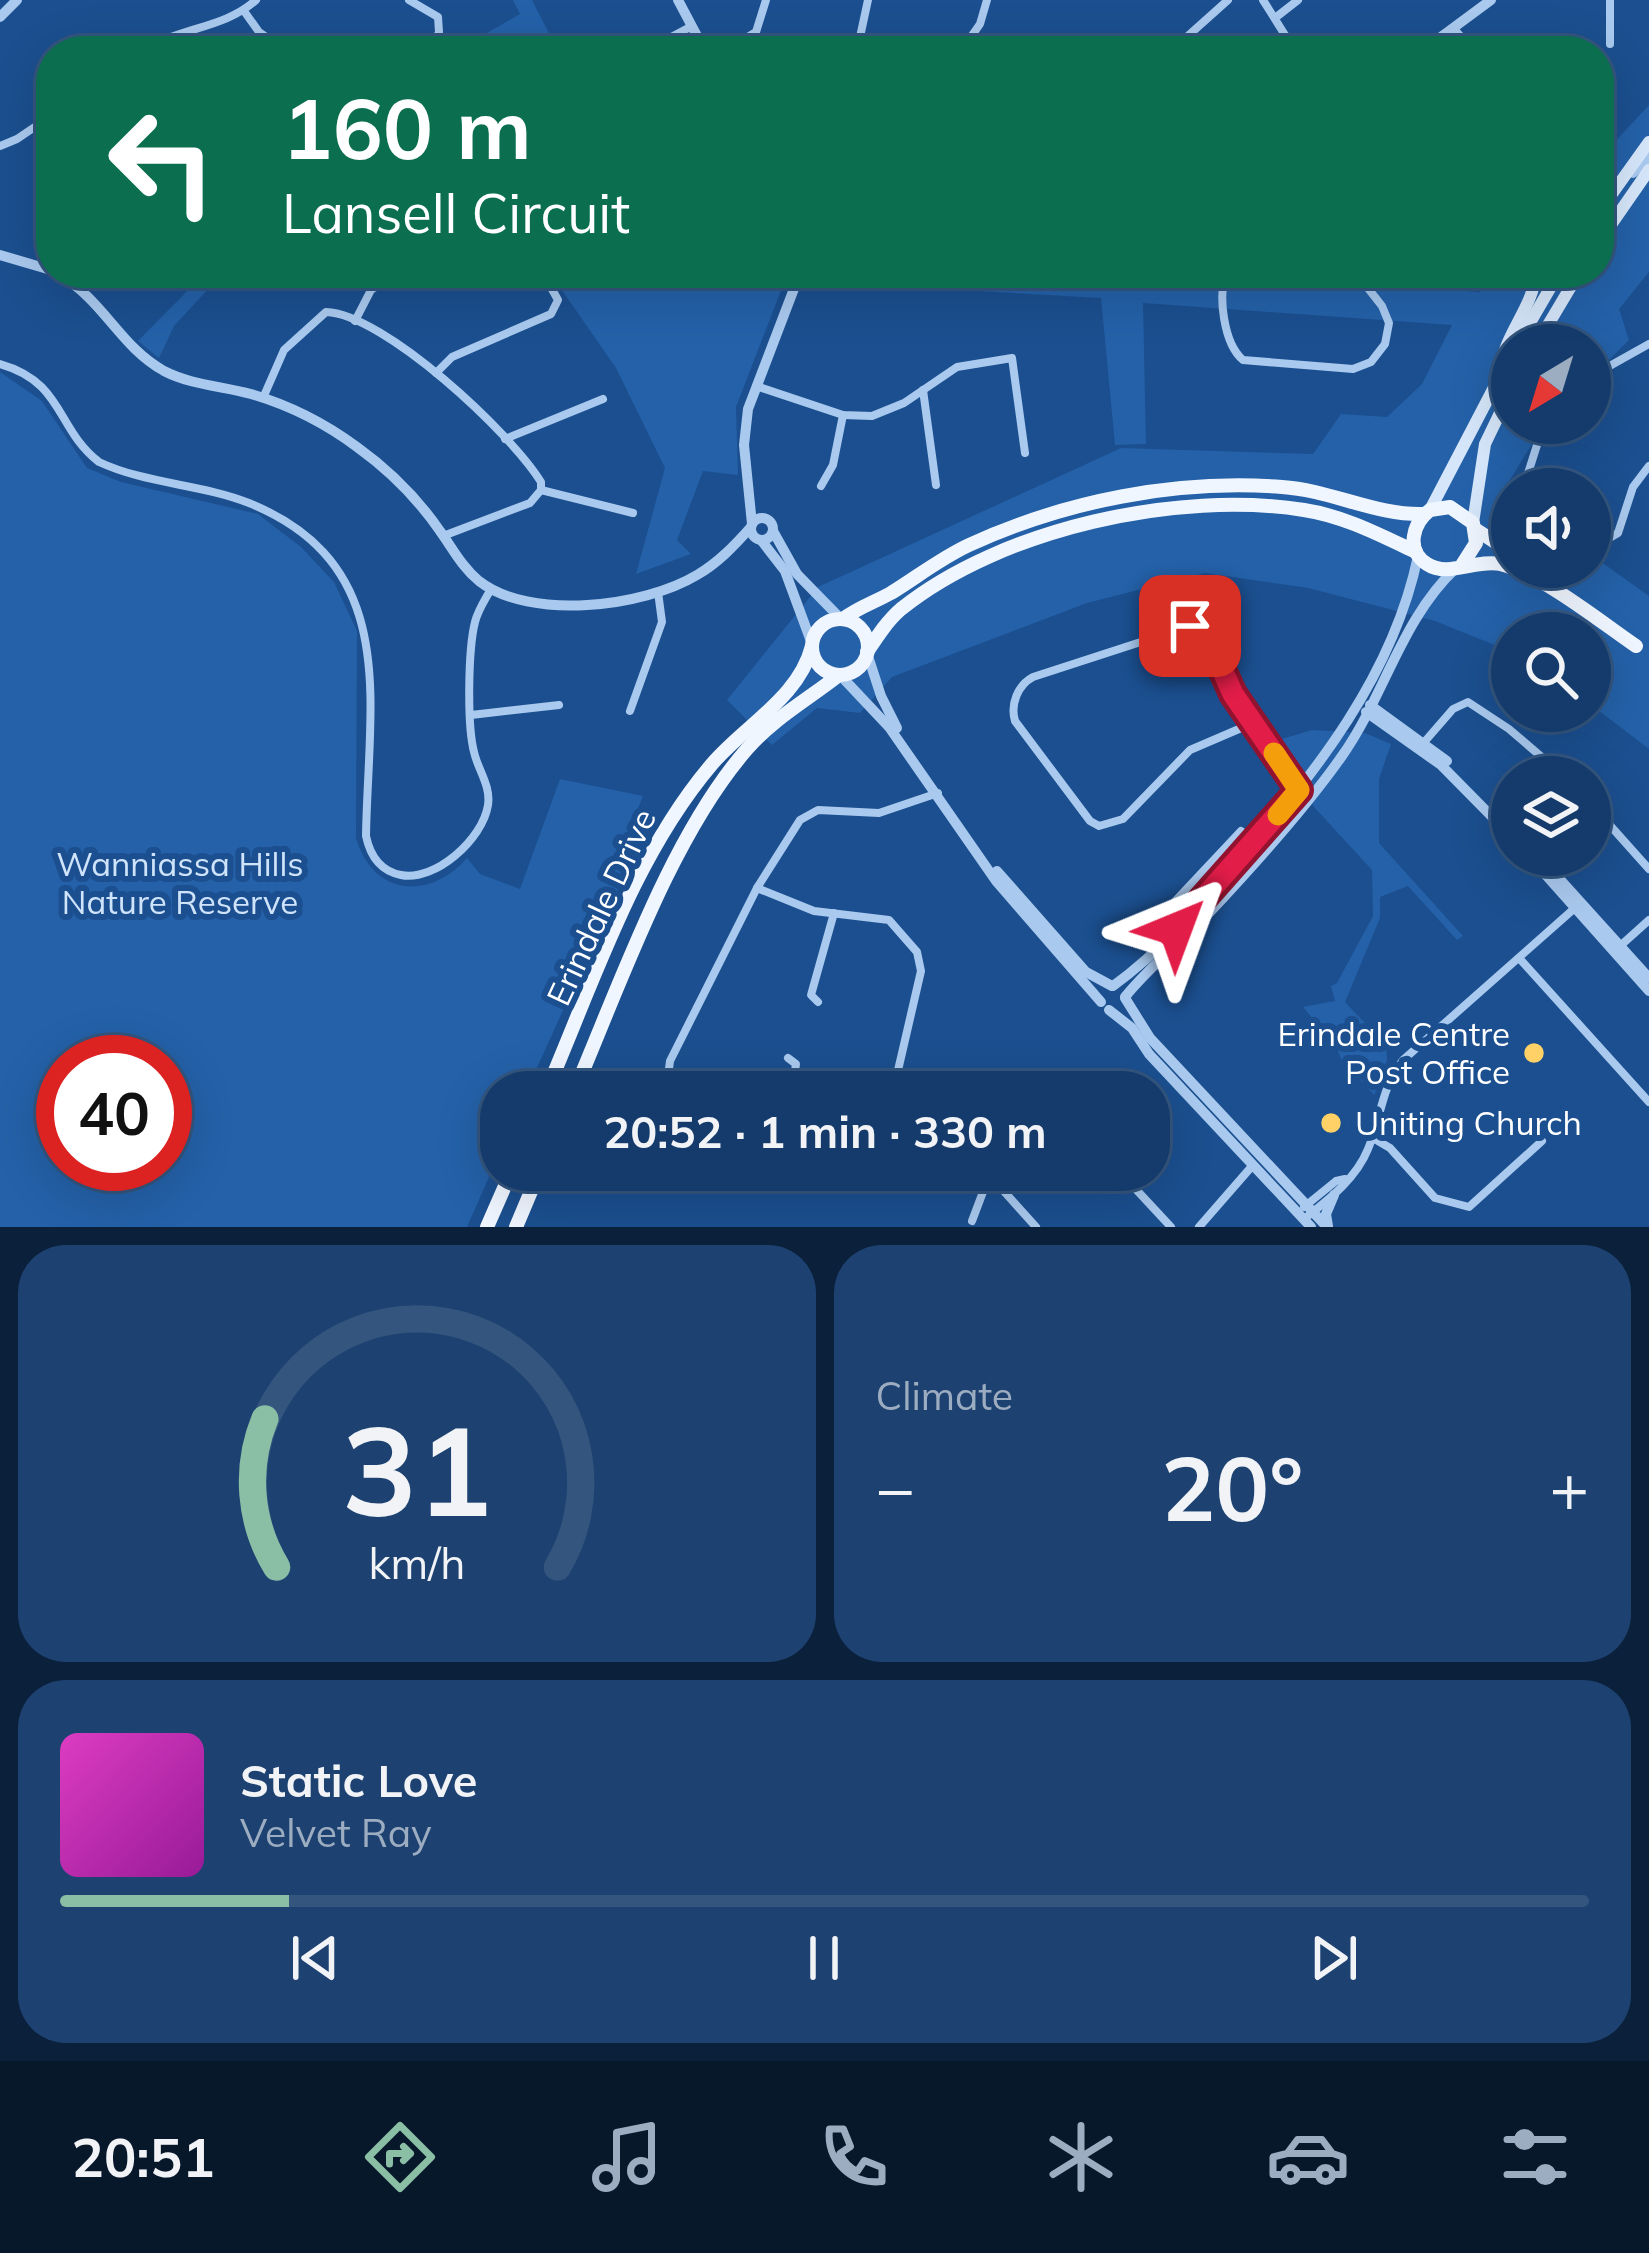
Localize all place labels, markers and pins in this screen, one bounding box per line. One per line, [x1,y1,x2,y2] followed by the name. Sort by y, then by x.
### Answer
[1139,575,1241,677] pin
[1277,1013,1510,1092] place label: Erindale Centre Post Office
[1521,1040,1547,1066] marker: Erindale Centre Post Office
[1355,1102,1582,1143] place label: Uniting Church
[1318,1110,1344,1136] marker: Uniting Church

